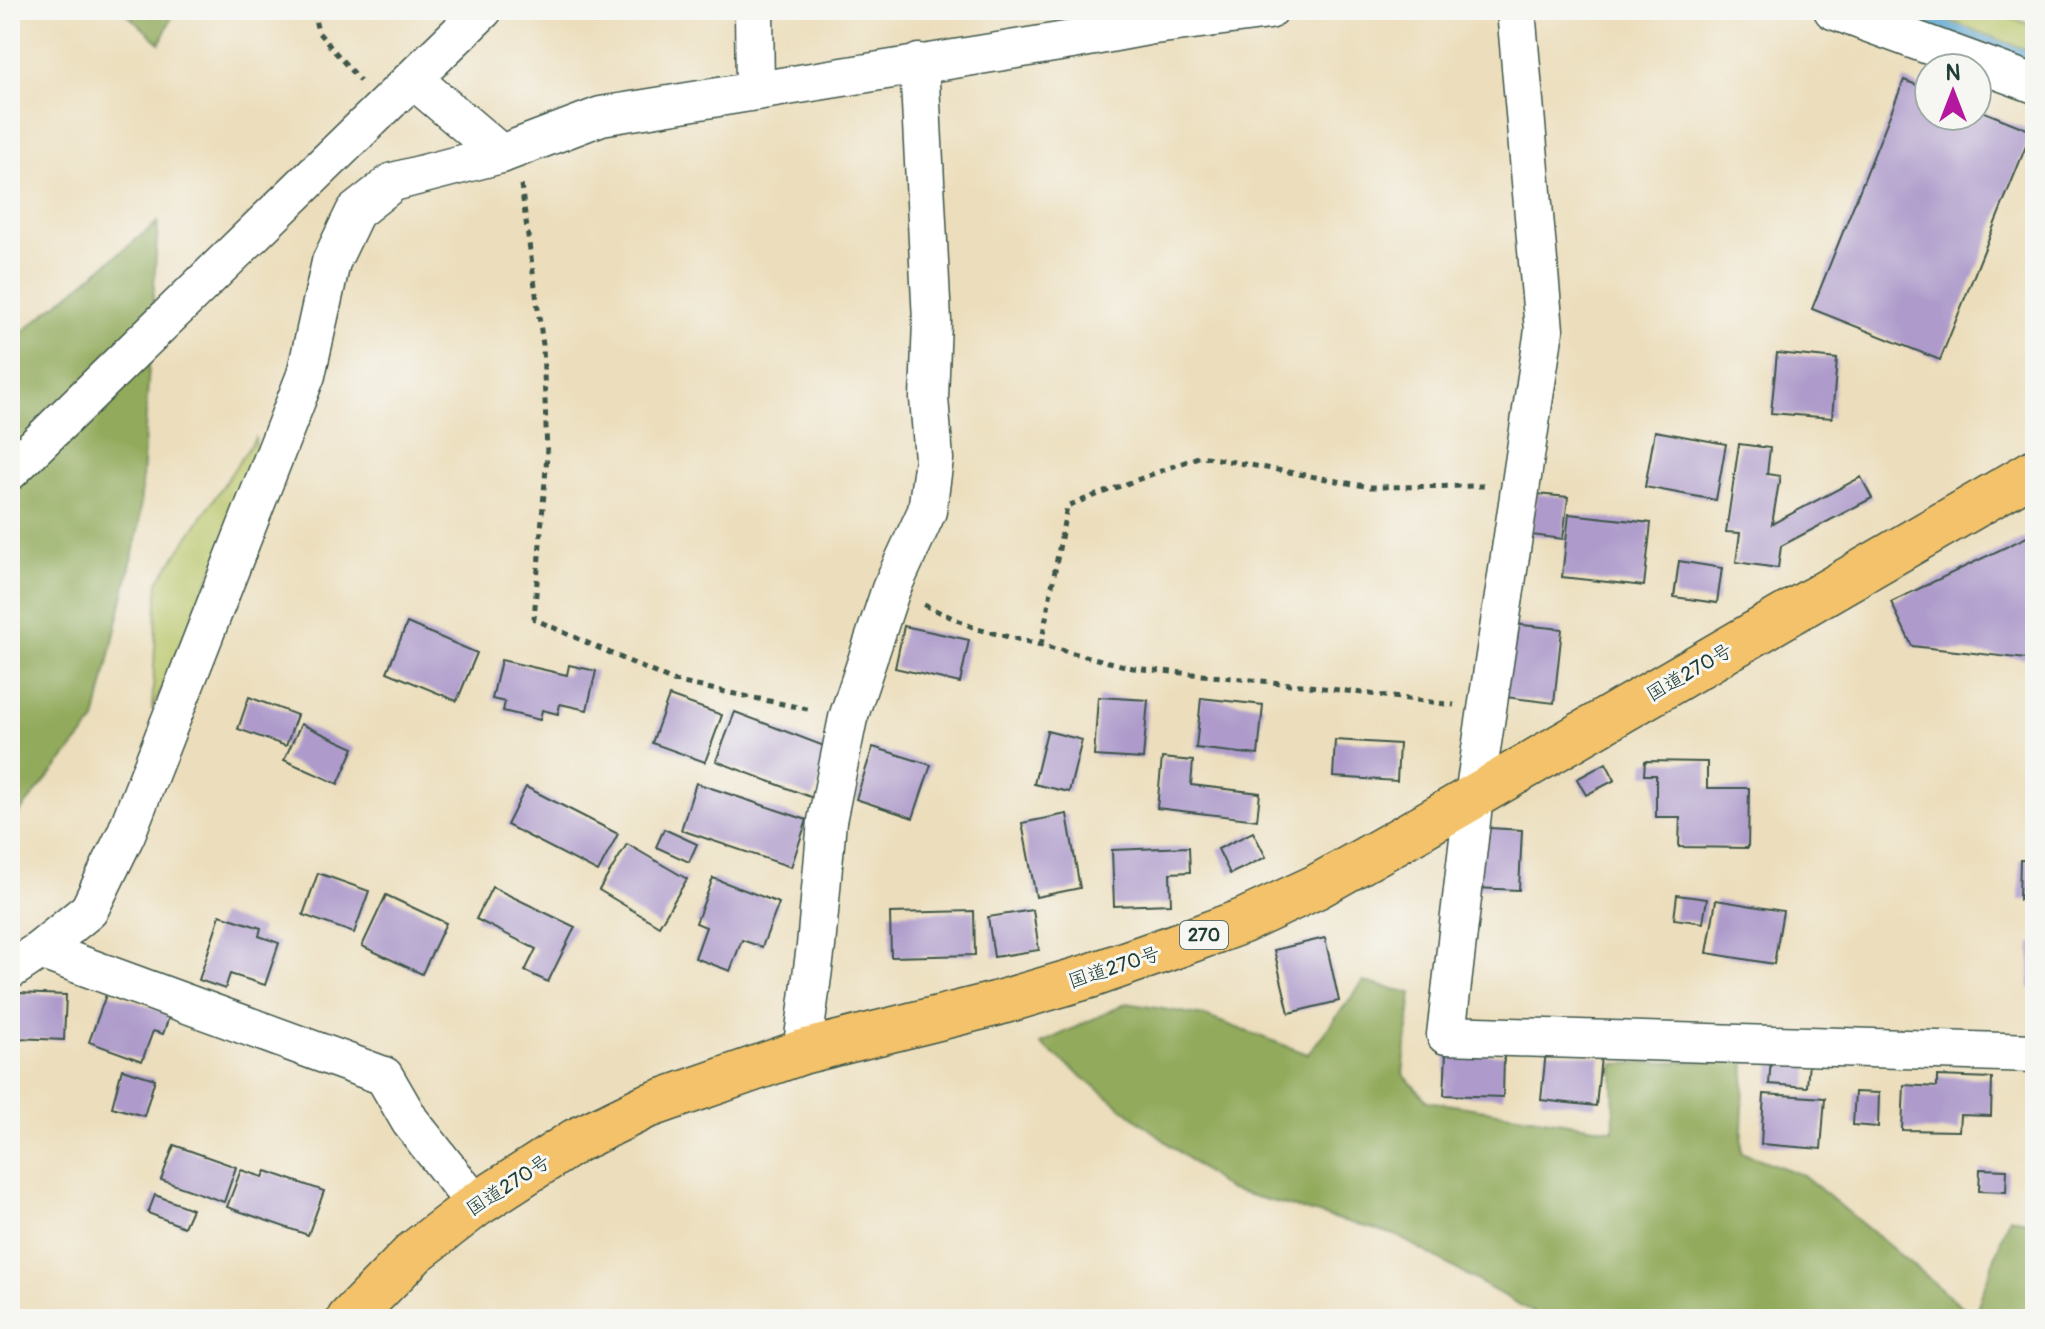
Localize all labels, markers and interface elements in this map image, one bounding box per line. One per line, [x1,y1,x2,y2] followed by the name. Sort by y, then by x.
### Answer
[1913,52,1993,132] north arrow
[1946,59,1961,87] text: N
[1642,638,1737,707] street label: 国道270号
[1180,921,1228,949] road number: 270
[1065,941,1163,994] street label: 国道270号
[461,1149,555,1222] street label: 国道270号

